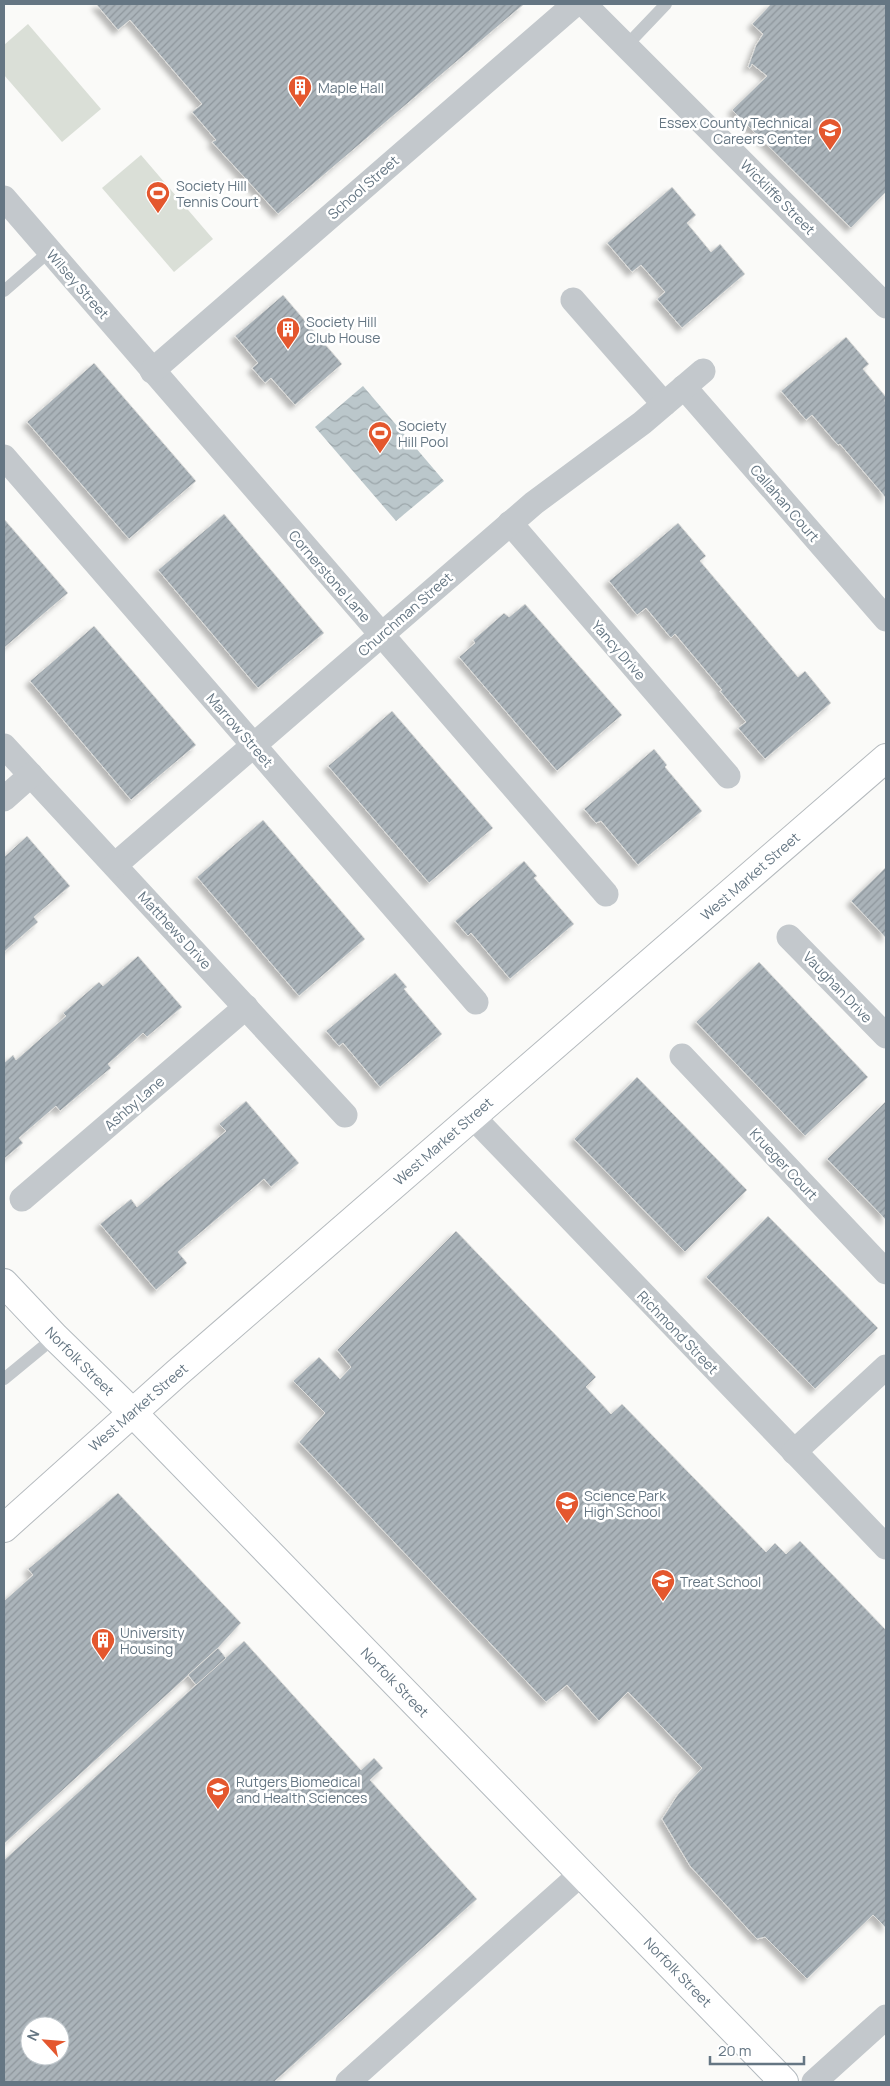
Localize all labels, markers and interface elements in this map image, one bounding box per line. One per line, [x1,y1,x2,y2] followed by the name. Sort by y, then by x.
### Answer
[287,74,313,108] building icon: Maple Hall
[318,78,384,97] place label: Maple Hall
[659,113,812,148] place label: Essex County Technical Careers Center
[817,117,843,151] school or university icon: Essex County Technical Careers Center
[323,151,403,223] street label: School Street
[736,155,820,239] street label: Wickliffe Street
[176,176,259,211] place label: Society Hill Tennis Court
[145,180,171,214] sports icon: Society Hill Tennis Court
[43,245,114,323] street label: Wilsey Street
[306,312,380,347] place label: Society Hill Club House
[275,316,301,350] building icon: Society Hill Club House
[398,416,448,451] place label: Society Hill Pool
[367,420,393,454] sports icon: Society Hill Pool
[746,460,824,546] street label: Callahan Court
[285,526,375,626] street label: Cornerstone Lane
[354,567,457,660] street label: Churchman Street
[588,616,650,684] street label: Yancy Drive
[203,689,278,771] street label: Marrow Street
[696,827,804,924] street label: West Market Street
[134,887,216,973] street label: Matthews Drive
[799,947,877,1027] street label: Vaughan Drive
[100,1072,168,1134] street label: Ashby Lane
[389,1092,497,1189] street label: West Market Street
[746,1124,822,1204] street label: Krueger Court
[633,1286,723,1378] street label: Richmond Street
[41,1322,119,1400] street label: Norfolk Street
[84,1358,192,1455] street label: West Market Street
[584,1486,667,1521] place label: Science Park High School
[554,1490,580,1524] school or university icon: Science Park High School
[650,1568,676,1602] school or university icon: Treat School
[680,1572,761,1591] place label: Treat School
[120,1623,185,1658] place label: University Housing
[90,1627,116,1661] building icon: University Housing
[357,1643,433,1721] street label: Norfolk Street
[236,1772,367,1807] place label: Rutgers Biomedical and Health Sciences
[205,1776,231,1810] school or university icon: Rutgers Biomedical and Health Sciences
[640,1933,716,2011] street label: Norfolk Street
[20,2016,70,2066] north arrow
[22,2026,44,2044] text: N
[710,2034,804,2066] scale bar
[718,2040,751,2061] text: 20 m

